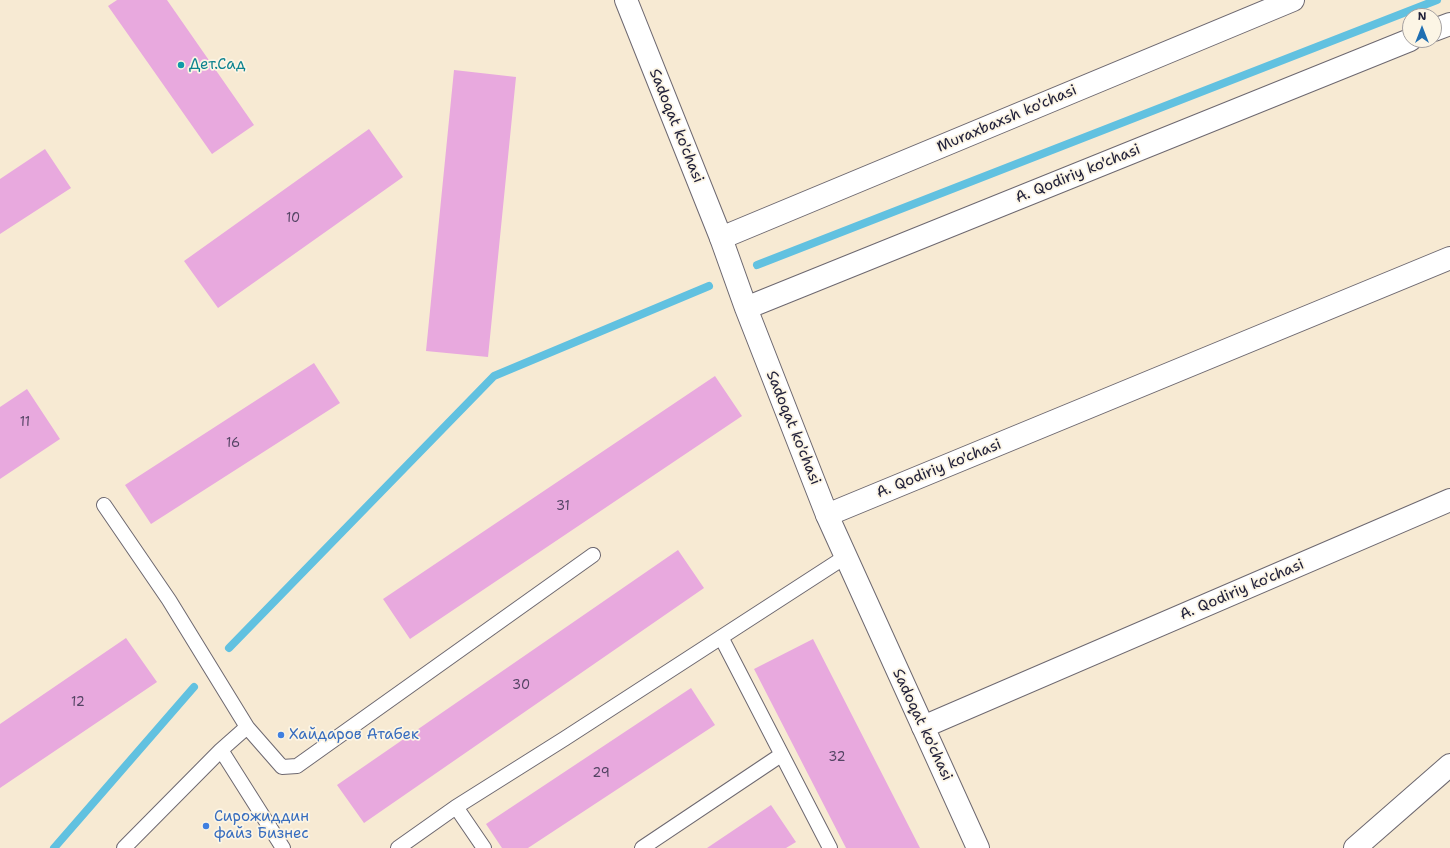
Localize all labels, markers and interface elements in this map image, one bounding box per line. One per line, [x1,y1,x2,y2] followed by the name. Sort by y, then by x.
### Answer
[1402,8,1442,48] north arrow
[1418,9,1426,24] text: N
[189,56,246,74] place label: Дет.Сад
[176,60,186,70] marker: Дет.Сад
[645,66,707,186] street label: Sadoqat ko'chasi
[934,81,1080,157] street label: Muraxbaxsh ko'chasi
[1013,141,1143,207] street label: A. Qodiriy ko'chasi
[286,211,300,227] house number: 10
[762,368,824,488] street label: Sadoqat ko'chasi
[20,415,30,431] house number: 11
[226,436,240,452] house number: 16
[874,436,1004,502] street label: A. Qodiriy ko'chasi
[556,499,570,515] house number: 31
[1177,556,1307,624] street label: A. Qodiriy ko'chasi
[888,666,956,784] street label: Sadoqat ko'chasi
[512,678,530,694] house number: 30
[71,695,85,711] house number: 12
[289,726,419,744] place label: Хайдаров Атабек
[276,730,286,740] marker: Хайдаров Атабек
[828,750,846,766] house number: 32
[592,766,610,782] house number: 29
[214,808,309,843] place label: Сирожиддин файз Бизнес
[201,821,211,831] marker: Сирожиддин файз Бизнес

